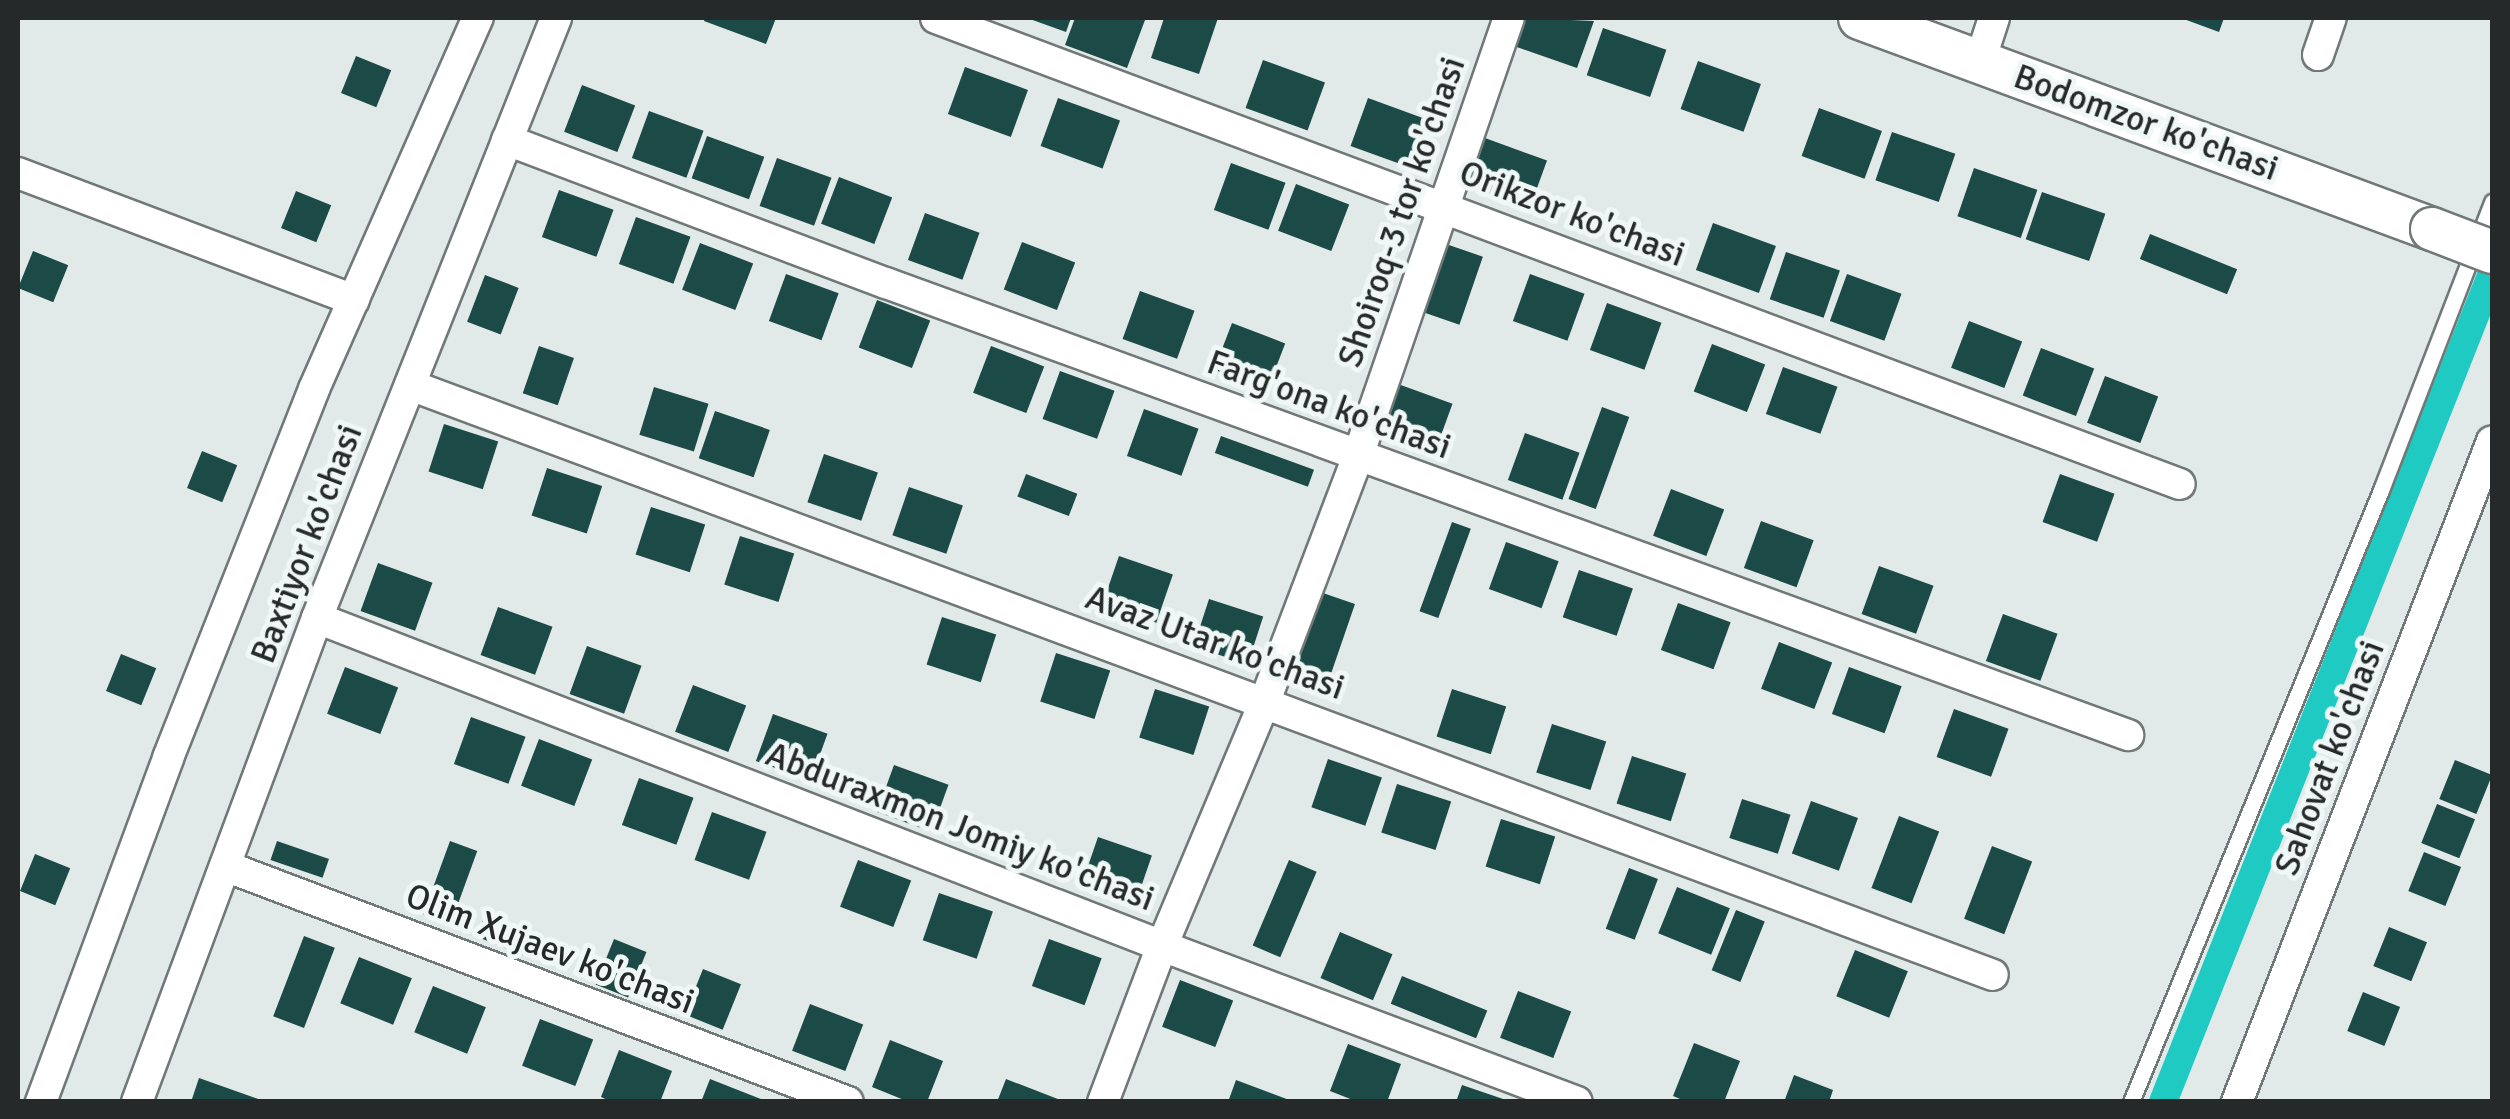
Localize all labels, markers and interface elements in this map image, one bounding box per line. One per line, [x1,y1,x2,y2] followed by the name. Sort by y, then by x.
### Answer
[1329,51,1475,373] street label: Shoiroq-3 tor ko'chasi
[2008,56,2284,190] street label: Bodomzor ko'chasi
[1453,152,1691,276] street label: Orikzor ko'chasi
[1201,341,1457,469] street label: Farg'ona ko'chasi
[242,419,372,669] street label: Baxtiyor ko'chasi
[1080,577,1350,709] street label: Avaz Utar ko'chasi
[2266,635,2394,881] street label: Sahovat ko'chasi
[760,734,1160,920] street label: Abduraxmon Jomiy ko'chasi
[400,875,700,1023] street label: Olim Xujaev ko'chasi

